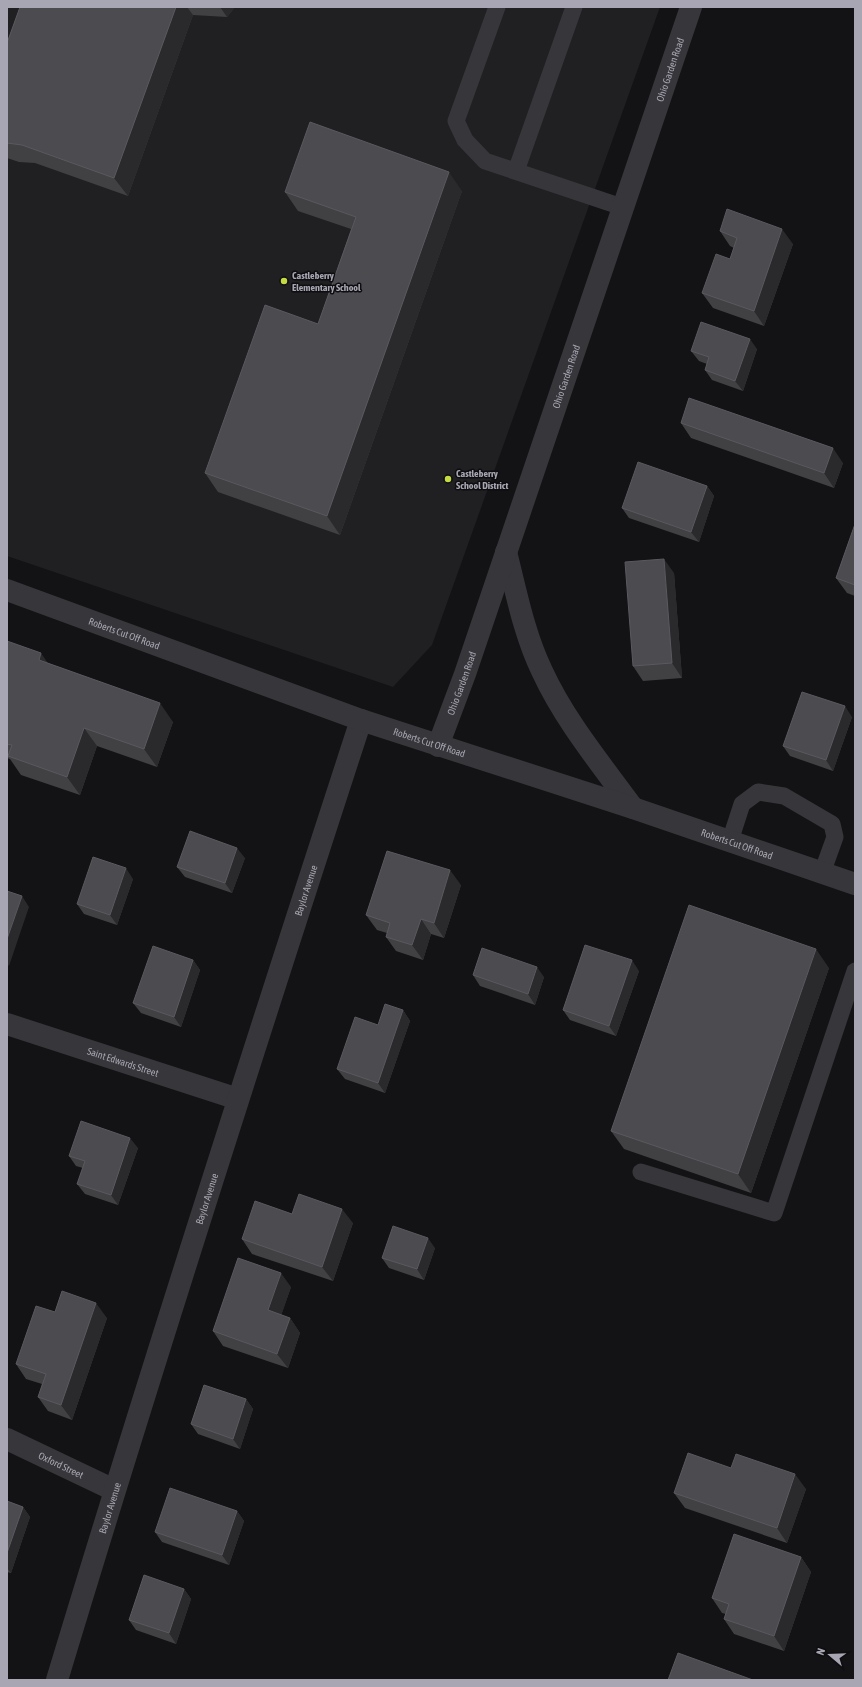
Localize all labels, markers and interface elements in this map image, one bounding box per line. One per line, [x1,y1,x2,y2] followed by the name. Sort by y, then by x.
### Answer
[654,36,686,103] street label: Ohio Garden Road
[292,270,361,293] place label: Castleberry Elementary School
[279,276,289,286] marker: Castleberry Elementary School
[550,343,582,410] street label: Ohio Garden Road
[456,468,508,491] place label: Castleberry School District
[443,474,453,484] marker: Castleberry School District
[87,615,162,652] street label: Roberts Cut Off Road
[445,650,478,717] street label: Ohio Garden Road
[392,726,467,759] street label: Roberts Cut Off Road
[700,827,774,862] street label: Roberts Cut Off Road
[293,863,320,917] street label: Baylor Avenue
[86,1045,160,1079] street label: Saint Edwards Street
[194,1172,220,1226] street label: Baylor Avenue
[37,1450,85,1481] street label: Oxford Street
[97,1481,123,1535] street label: Baylor Avenue
[810,1635,850,1675] north arrow
[814,1647,827,1657] text: N

